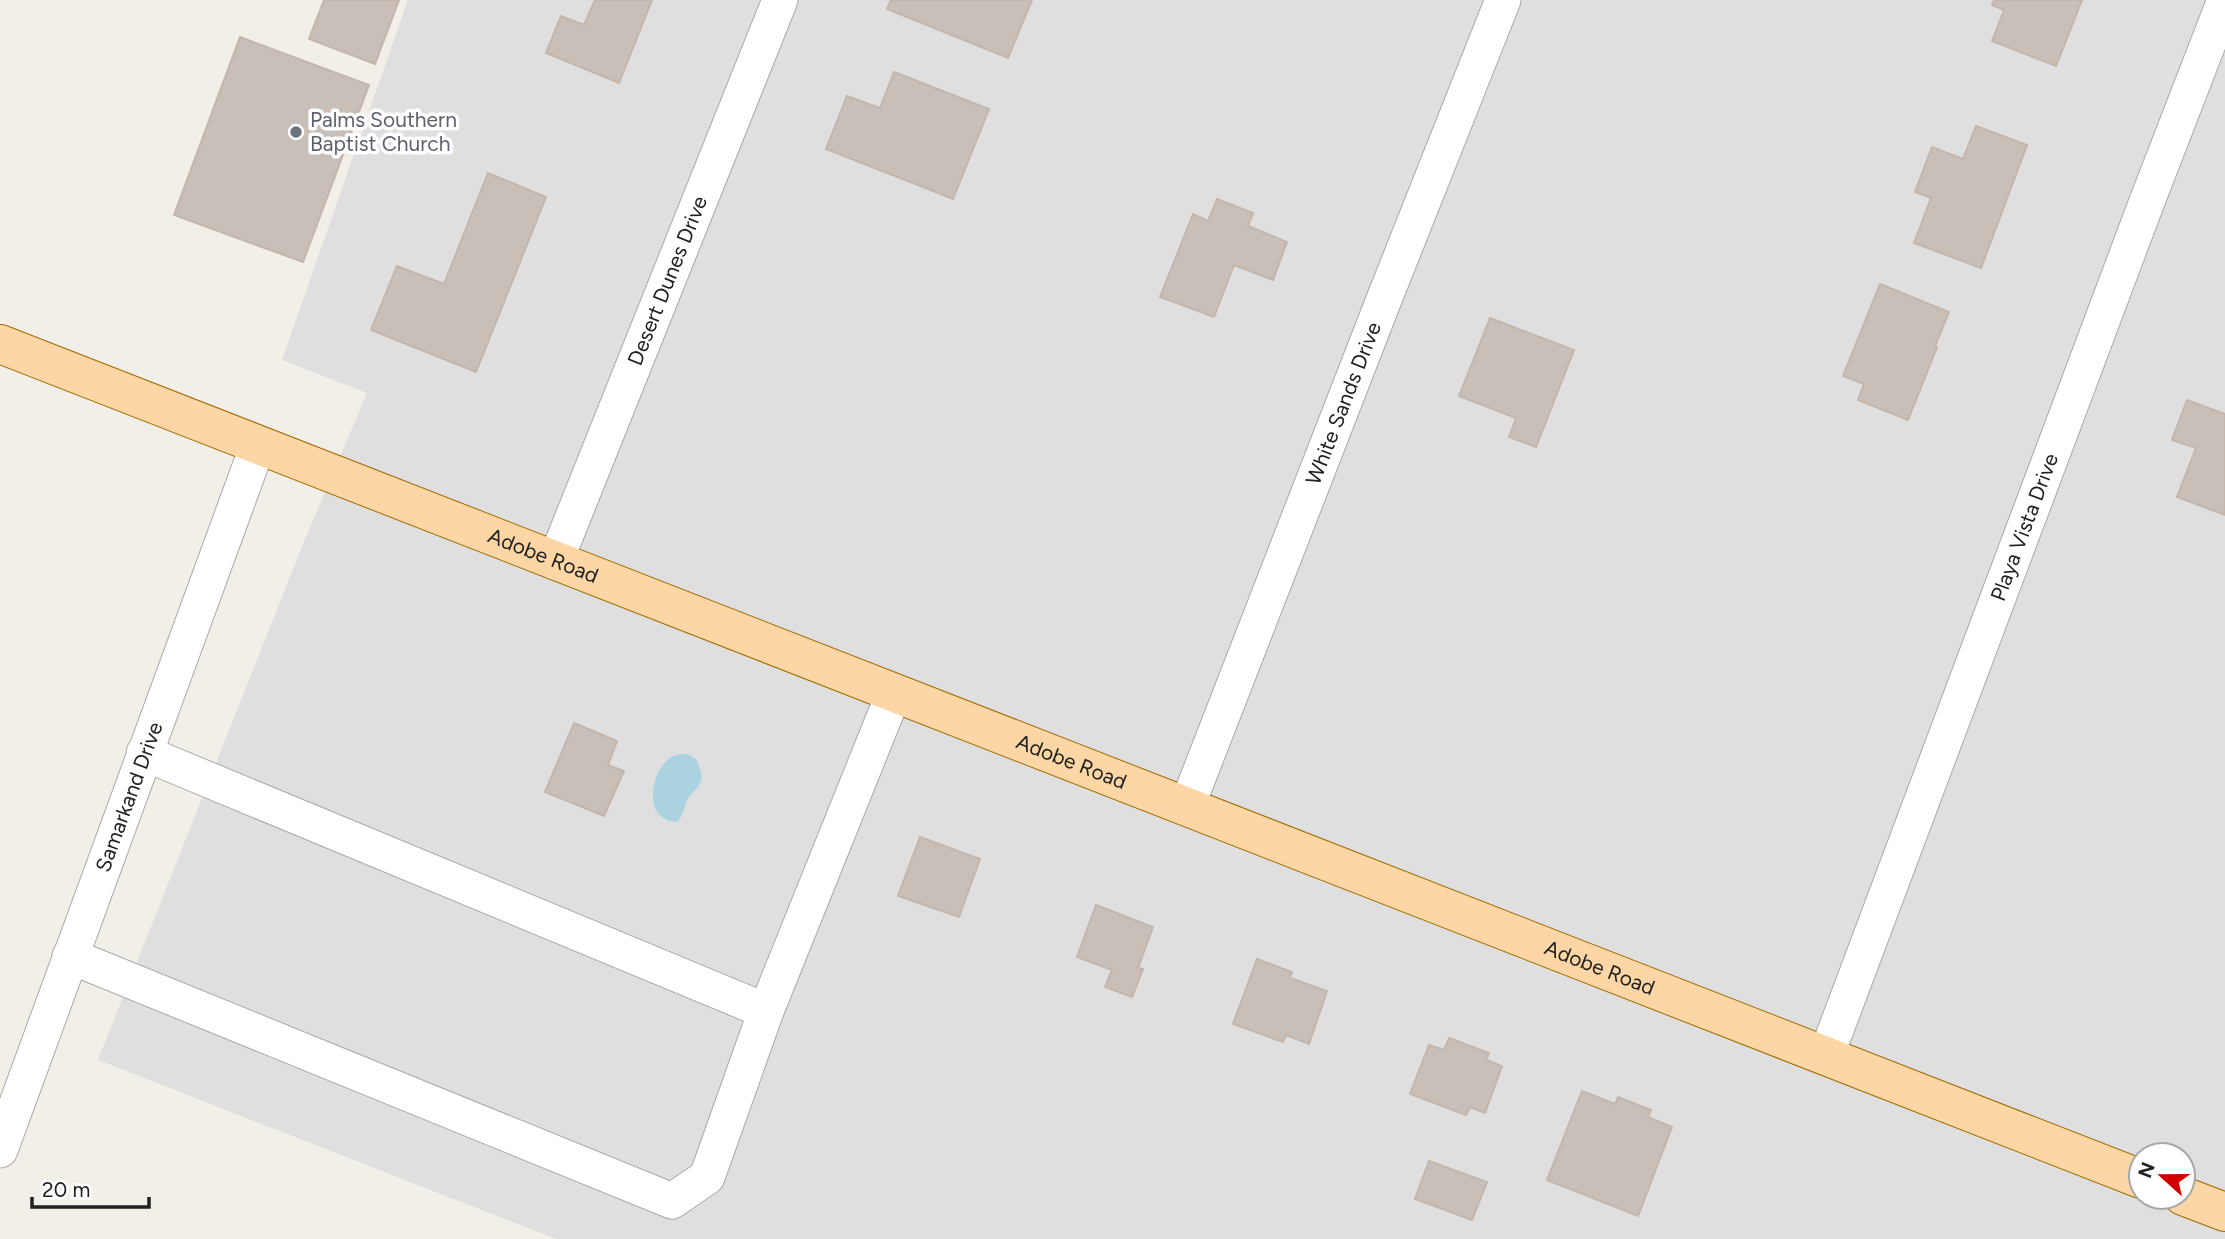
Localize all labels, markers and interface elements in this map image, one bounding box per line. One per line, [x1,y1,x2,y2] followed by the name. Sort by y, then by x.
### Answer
[310,107,457,156] place label: Palms Southern Baptist Church
[288,124,304,140] marker: Palms Southern Baptist Church
[622,192,712,369] street label: Desert Dunes Drive
[1300,318,1386,488] street label: White Sands Drive
[1985,450,2063,604] street label: Playa Vista Drive
[485,523,602,588] street label: Adobe Road
[90,718,168,875] street label: Samarkand Drive
[1013,729,1130,794] street label: Adobe Road
[1541,935,1658,1000] street label: Adobe Road
[2127,1141,2197,1211] north arrow
[2133,1159,2160,1181] text: N
[32,1166,149,1210] scale bar
[42,1177,90,1202] text: 20 m

